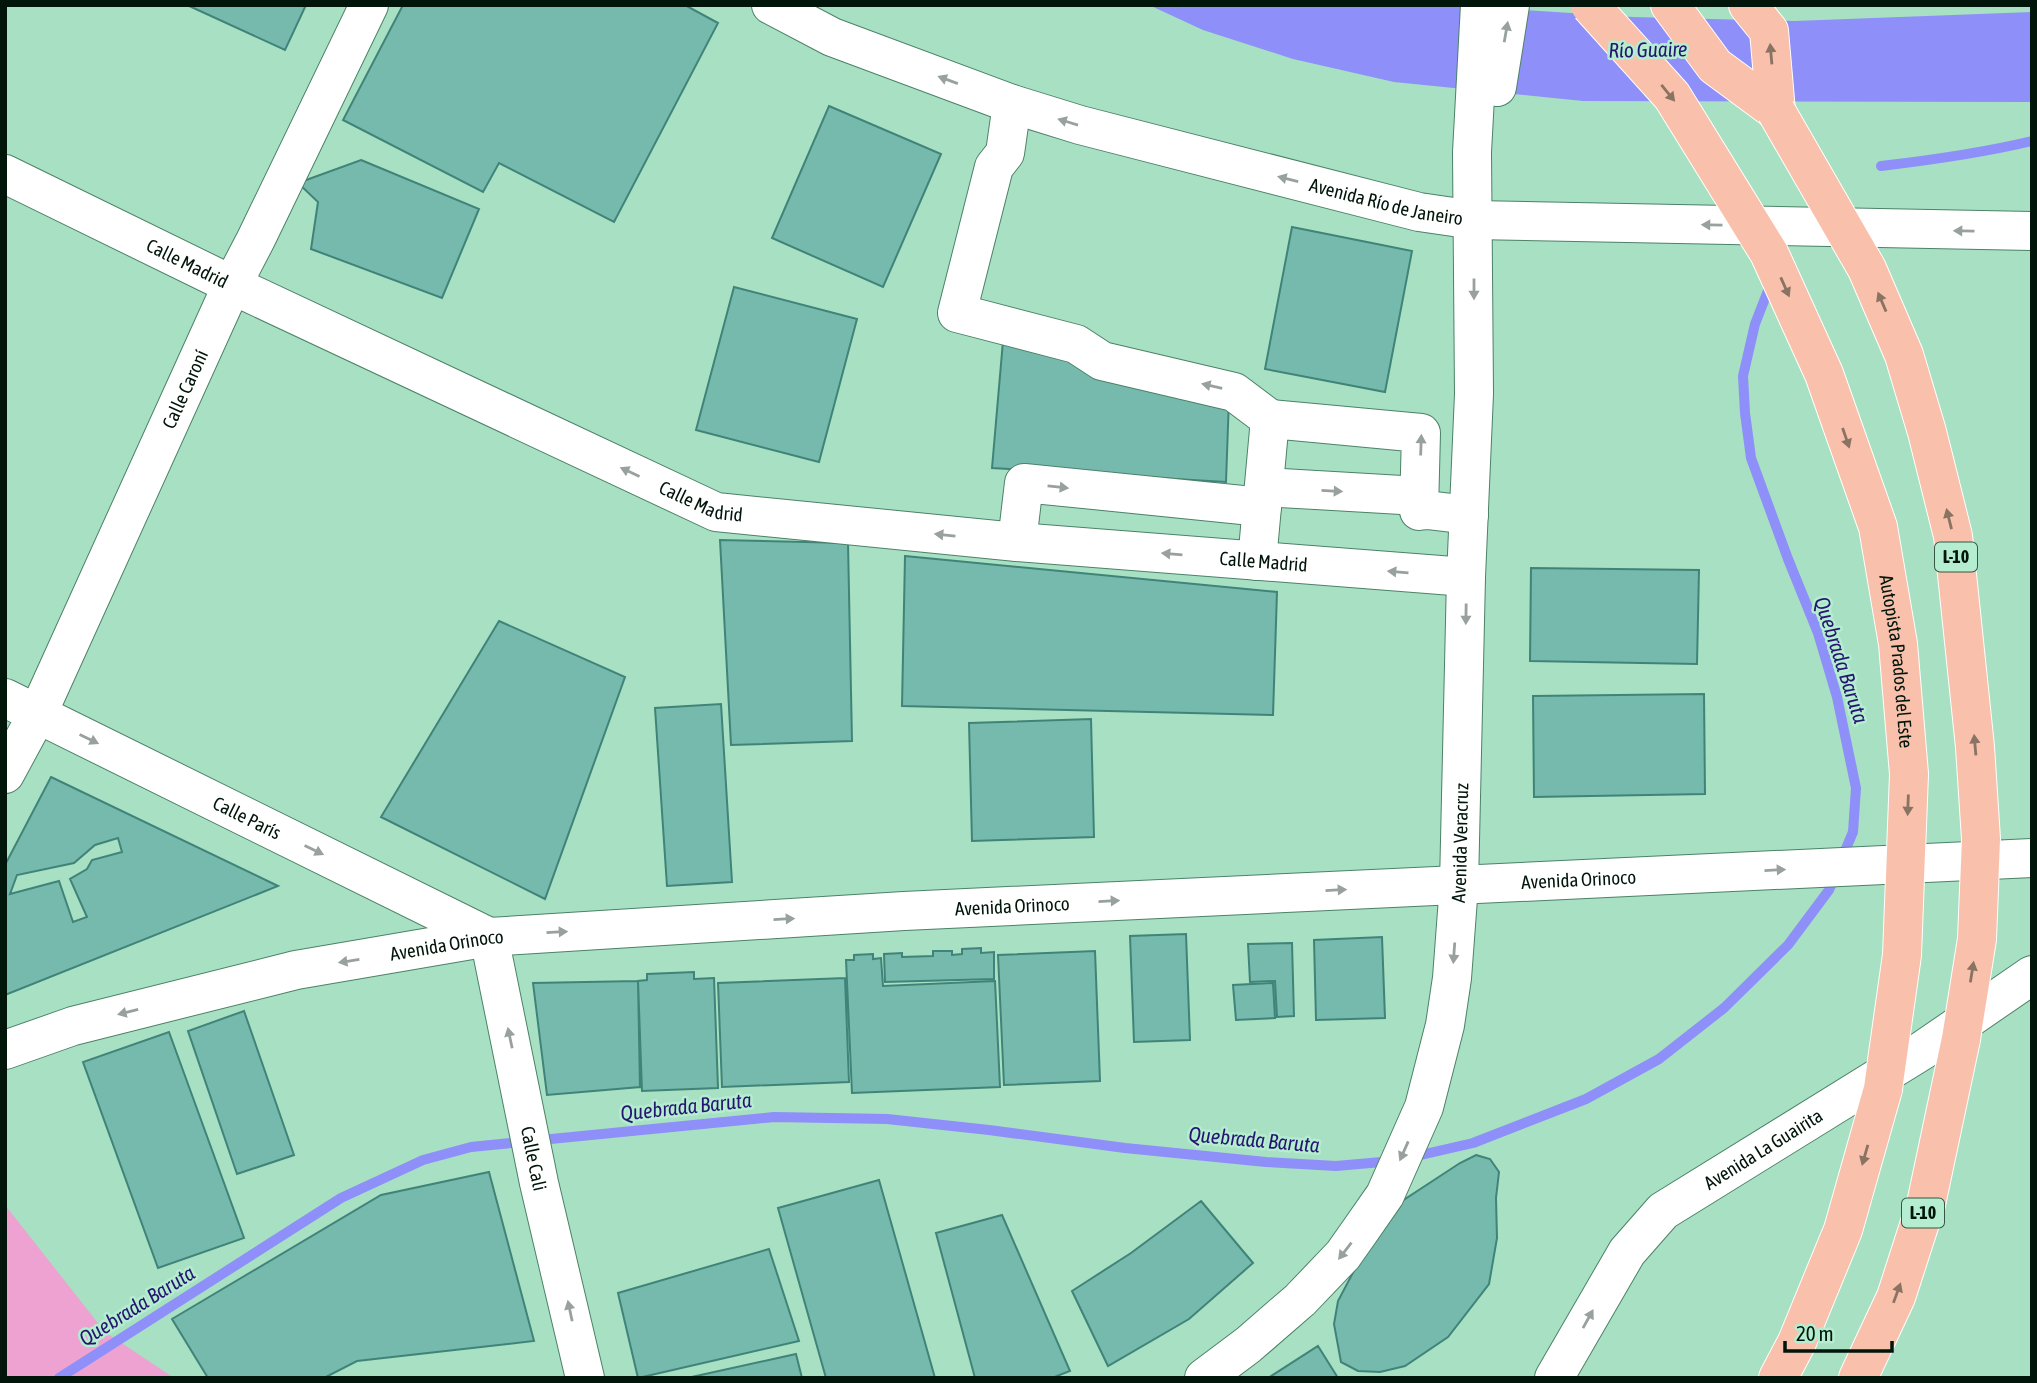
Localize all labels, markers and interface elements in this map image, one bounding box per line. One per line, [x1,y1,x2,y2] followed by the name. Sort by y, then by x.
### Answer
[1501,21,1512,43] one-way arrow
[1608,36,1688,62] water label: Río Guaire
[1765,43,1776,65] one-way arrow
[938,75,959,86] one-way arrow
[1660,84,1675,101] one-way arrow
[1057,116,1078,126] one-way arrow
[1277,173,1299,184] one-way arrow
[1307,173,1465,229] street label: Avenida Río de Janeiro
[1700,220,1722,231] one-way arrow
[1952,225,1974,236] one-way arrow
[143,234,232,292] street label: Calle Madrid
[1780,277,1791,298] one-way arrow
[1468,278,1480,300] one-way arrow
[1876,292,1887,313] one-way arrow
[157,346,212,432] street label: Calle Caroní
[1201,381,1223,392] one-way arrow
[1841,428,1852,449] one-way arrow
[1415,434,1427,456] one-way arrow
[619,466,640,477] one-way arrow
[656,476,744,526] street label: Calle Madrid
[1047,481,1069,492] one-way arrow
[1321,486,1343,497] one-way arrow
[1943,508,1954,530] one-way arrow
[934,529,956,540] one-way arrow
[1935,542,1977,572] road number: L-10
[1219,547,1308,576] street label: Calle Madrid
[1160,548,1182,559] one-way arrow
[1387,566,1409,577] one-way arrow
[1875,573,1918,749] street label: Autopista Prados del Este
[1810,593,1874,726] water label: Quebrada Baruta
[1460,603,1471,625] one-way arrow
[79,733,99,744] one-way arrow
[1969,734,1980,756] one-way arrow
[1447,783,1472,904] street label: Avenida Veracruz
[209,792,285,844] street label: Calle París
[1902,794,1914,816] one-way arrow
[304,845,324,856] one-way arrow
[1765,864,1787,875] one-way arrow
[1521,866,1637,893] street label: Avenida Orinoco
[1325,885,1347,896] one-way arrow
[954,892,1070,920] street label: Avenida Orinoco
[1098,896,1120,907] one-way arrow
[773,913,795,924] one-way arrow
[388,925,504,965] street label: Avenida Orinoco
[546,927,568,938] one-way arrow
[1448,943,1459,965] one-way arrow
[338,956,360,967] one-way arrow
[1967,961,1978,983] one-way arrow
[116,1007,138,1018] one-way arrow
[504,1027,515,1049] one-way arrow
[619,1087,753,1125] water label: Quebrada Baruta
[1700,1104,1826,1194] street label: Avenida La Guairita
[1188,1121,1321,1157] water label: Quebrada Baruta
[517,1124,551,1193] street label: Calle Cali
[1398,1141,1410,1161] one-way arrow
[1859,1144,1869,1165] one-way arrow
[1902,1198,1944,1228] road number: L-10
[1339,1242,1353,1260] one-way arrow
[74,1260,199,1350] water label: Quebrada Baruta
[1892,1283,1903,1304] one-way arrow
[565,1300,576,1322] one-way arrow
[1582,1309,1594,1328] one-way arrow
[1785,1310,1892,1354] scale bar
[1796,1321,1834,1345] text: 20 m

